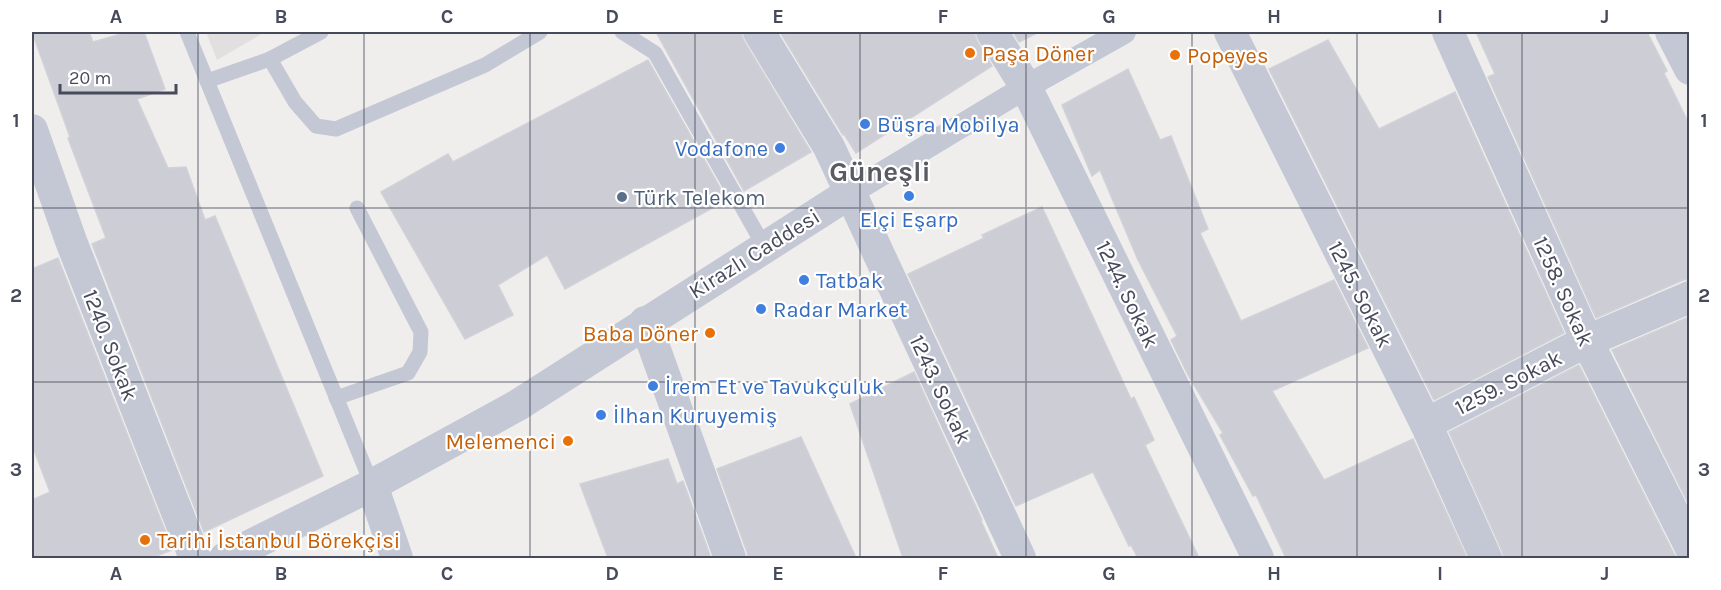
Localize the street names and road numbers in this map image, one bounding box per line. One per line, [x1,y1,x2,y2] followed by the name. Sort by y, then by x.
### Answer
[684,203,825,304] street label: Kirazlı Caddesi
[1527,233,1599,350] street label: 1258. Sokak
[1090,237,1164,352] street label: 1244. Sokak
[1322,237,1398,352] street label: 1245. Sokak
[77,286,143,405] street label: 1240. Sokak
[904,331,977,448] street label: 1243. Sokak
[1451,345,1566,421] street label: 1259. Sokak

